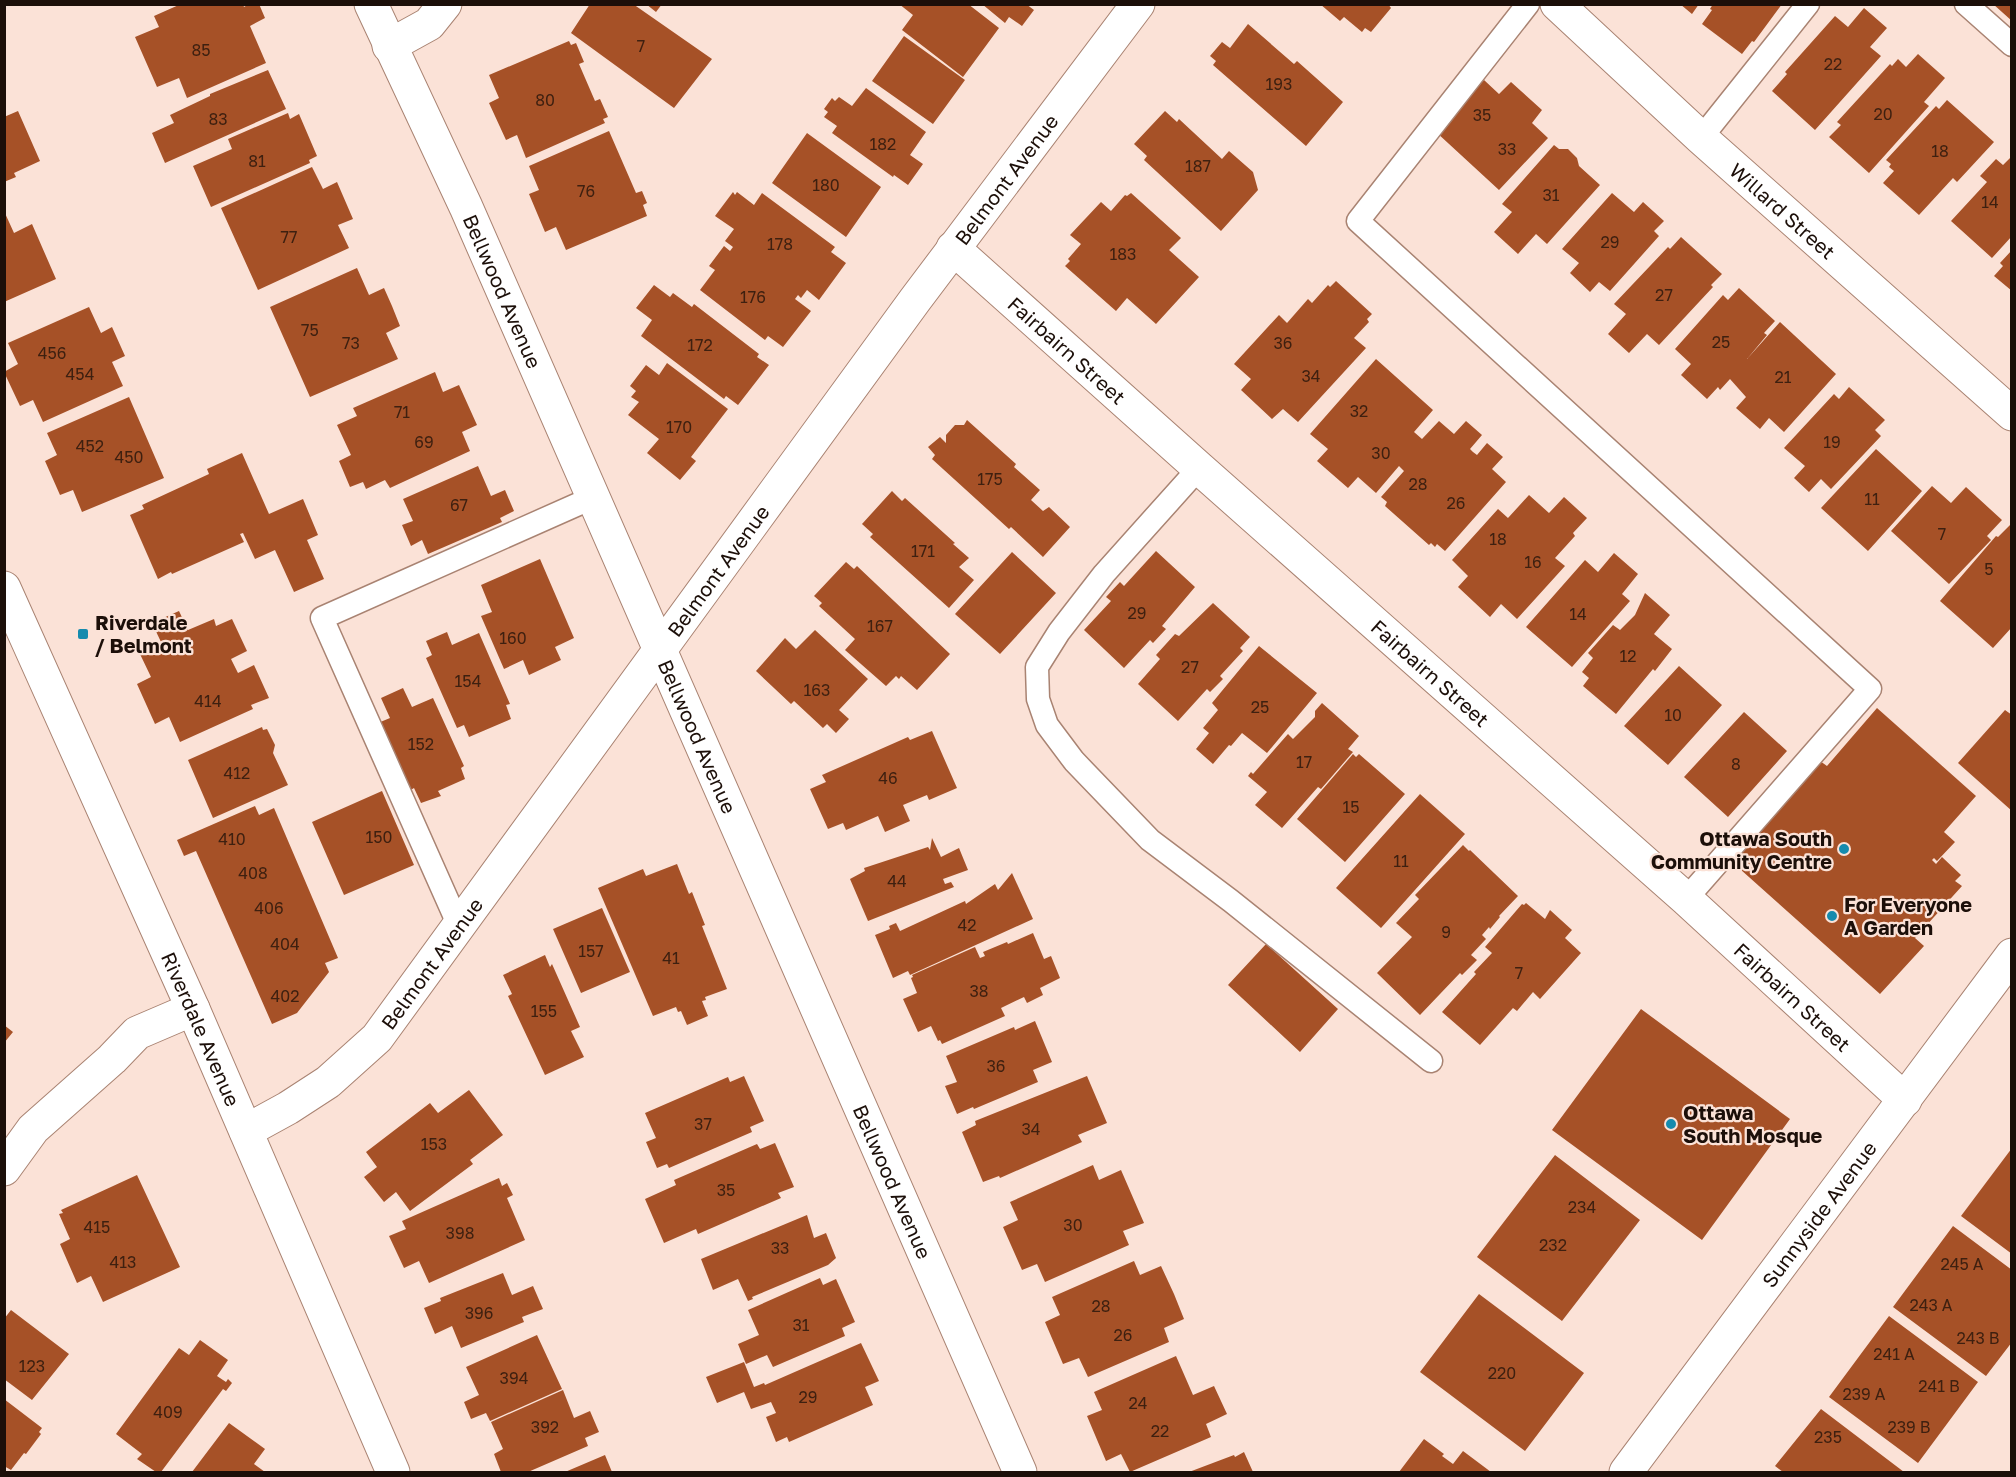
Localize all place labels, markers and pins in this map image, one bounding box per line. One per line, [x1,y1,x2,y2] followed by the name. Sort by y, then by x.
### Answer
[95,610,192,657] place label: Riverdale / Belmont
[76,627,90,641] marker: Riverdale / Belmont
[1651,826,1832,873] place label: Ottawa South Community Centre
[1837,842,1851,856] marker: Ottawa South Community Centre
[1844,892,1972,939] place label: For Everyone A Garden
[1825,909,1839,923] marker: For Everyone A Garden
[1683,1100,1823,1147] place label: Ottawa South Mosque
[1664,1117,1678,1131] marker: Ottawa South Mosque

